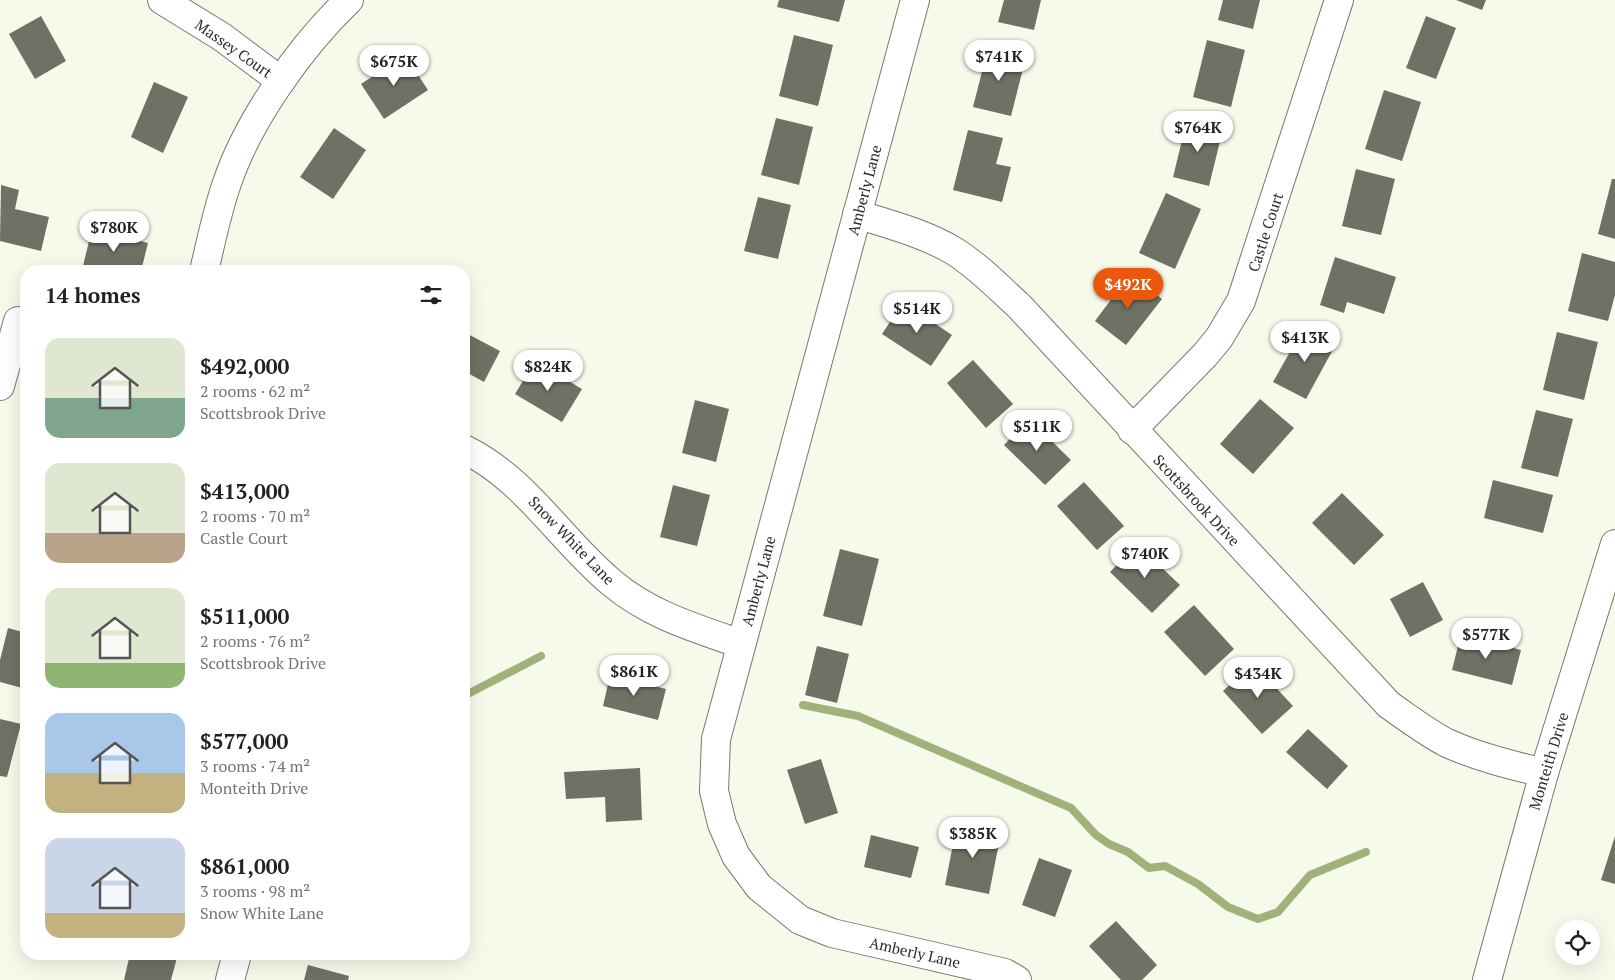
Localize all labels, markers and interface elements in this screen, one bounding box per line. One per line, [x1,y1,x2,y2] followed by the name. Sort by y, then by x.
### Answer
[192,14,277,82] street label: Massey Court
[964,39,1034,82] pin: $741K
[359,44,429,87] pin: $675K
[975,45,1023,67] text: $741K
[370,50,418,72] text: $675K
[1163,110,1233,153] pin: $764K
[1174,116,1222,138] text: $764K
[842,143,886,237] street label: Amberly Lane
[1243,189,1287,274] street label: Castle Court
[79,210,149,253] pin: $780K
[90,216,138,238] text: $780K
[1093,268,1163,310] pin: $492K
[1104,273,1152,295] text: $492K
[45,281,141,309] text: 14 homes
[417,281,445,309] icon: filters
[882,292,952,334] pin: $514K
[893,297,941,319] text: $514K
[1270,320,1340,363] pin: $413K
[1281,326,1329,348] text: $413K
[513,350,583,392] pin: $824K
[200,352,289,380] text: $492,000
[524,355,572,377] text: $824K
[85,358,145,418] icon: home
[200,380,310,402] text: 2 rooms · 62 m²
[200,402,326,424] text: Scottsbrook Drive
[1002,410,1072,452] pin: $511K
[1013,415,1061,437] text: $511K
[1149,450,1245,550] street label: Scottsbrook Drive
[200,477,289,505] text: $413,000
[85,483,145,543] icon: home
[525,491,619,589] street label: Snow White Lane
[200,505,310,527] text: 2 rooms · 70 m²
[200,527,288,549] text: Castle Court
[736,534,780,628] street label: Amberly Lane
[1110,536,1180,579] pin: $740K
[1121,542,1169,564] text: $740K
[200,602,289,630] text: $511,000
[85,608,145,668] icon: home
[1451,618,1521,660] pin: $577K
[1462,623,1510,645] text: $577K
[200,630,310,652] text: 2 rooms · 76 m²
[200,652,326,674] text: Scottsbrook Drive
[599,654,669,697] pin: $861K
[1223,656,1293,699] pin: $434K
[610,660,658,682] text: $861K
[1234,662,1282,684] text: $434K
[1524,709,1572,813] street label: Monteith Drive
[200,727,288,755] text: $577,000
[85,733,145,793] icon: home
[200,755,310,777] text: 3 rooms · 74 m²
[200,777,308,799] text: Monteith Drive
[938,816,1008,859] pin: $385K
[949,822,997,844] text: $385K
[200,852,289,880] text: $861,000
[85,858,145,918] icon: home
[200,880,310,902] text: 3 rooms · 98 m²
[200,902,324,924] text: Snow White Lane
[1555,920,1600,965] map controls
[1555,920,1600,965] button: locate
[868,932,962,972] street label: Amberly Lane

